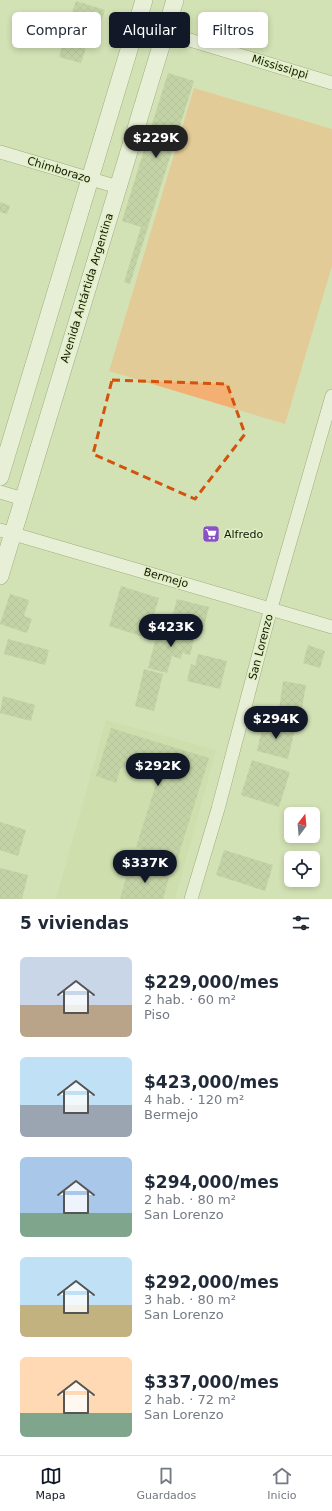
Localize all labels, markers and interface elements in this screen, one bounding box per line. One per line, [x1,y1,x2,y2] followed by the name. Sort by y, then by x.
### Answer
[12,12,101,48] chip: Comprar
[109,12,190,48] chip: Alquilar
[198,12,268,48] chip: Filtros
[250,52,310,82] street label: Mississippi
[128,125,184,159] pin: $229K
[133,130,179,145] text: $229K
[26,154,93,186] street label: Chimborazo
[58,212,116,364] street label: Avenida Antártida Argentina
[201,524,221,544] supermarket icon: Alfredo
[224,528,263,541] place label: Alfredo
[142,565,190,591] street label: Bermejo
[246,613,276,681] street label: San Lorenzo
[143,614,199,648] pin: $423K
[148,619,194,634] text: $423K
[248,706,304,740] pin: $294K
[253,711,299,726] text: $294K
[130,753,186,787] pin: $292K
[135,758,181,773] text: $292K
[284,807,320,843] north arrow
[284,807,320,887] map controls
[117,850,173,884] pin: $337K
[284,851,320,887] button: locate
[122,855,168,870] text: $337K
[290,912,312,934] icon: filters
[20,913,129,933] text: 5 viviendas
[144,972,279,992] text: $229,000/mes
[52,973,100,1021] icon: home
[144,992,236,1007] text: 2 hab. · 60 m²
[144,1007,170,1022] text: Piso
[144,1072,279,1092] text: $423,000/mes
[52,1073,100,1121] icon: home
[144,1092,244,1107] text: 4 hab. · 120 m²
[144,1107,198,1122] text: Bermejo
[144,1172,279,1192] text: $294,000/mes
[52,1173,100,1221] icon: home
[144,1192,236,1207] text: 2 hab. · 80 m²
[144,1207,224,1222] text: San Lorenzo
[144,1272,279,1292] text: $292,000/mes
[52,1273,100,1321] icon: home
[144,1292,236,1307] text: 3 hab. · 80 m²
[144,1307,224,1322] text: San Lorenzo
[144,1372,279,1392] text: $337,000/mes
[52,1373,100,1421] icon: home
[144,1392,236,1407] text: 2 hab. · 72 m²
[144,1407,224,1422] text: San Lorenzo
[36,1465,66,1502] tab: Mapa
[137,1465,196,1502] tab: Guardados
[267,1465,296,1502] tab: Inicio

